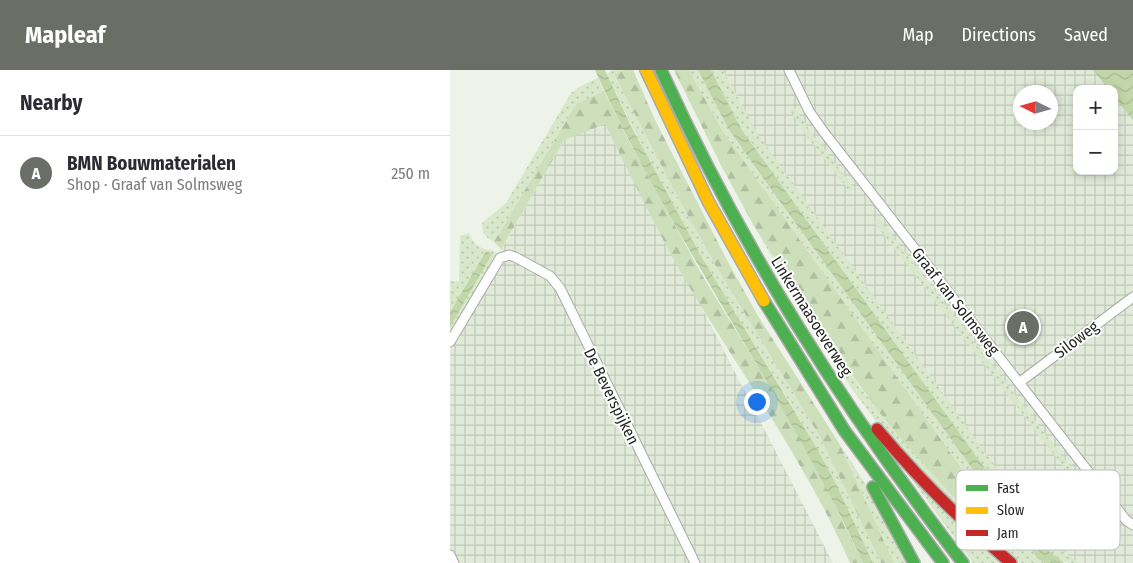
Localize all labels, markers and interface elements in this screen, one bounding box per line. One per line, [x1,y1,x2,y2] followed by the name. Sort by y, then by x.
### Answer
[25,21,105,49] text: Mapleaf
[902,24,934,46] text: Map
[962,24,1036,46] text: Directions
[1064,24,1108,46] text: Saved
[1013,85,1058,130] north arrow
[1073,85,1118,175] map controls
[1073,85,1118,130] button: +
[20,90,82,116] text: Nearby
[1073,130,1118,175] button: −
[67,152,236,175] text: BMN Bouwmaterialen
[32,164,40,183] text: A
[391,164,430,183] text: 250 m
[67,175,242,194] text: Shop · Graaf van Solmsweg
[908,244,1004,359] street label: Graaf van Solmsweg
[767,253,856,380] street label: Linkermaasoeverweg
[1007,308,1039,346] pin: A
[1050,316,1103,362] street label: Siloweg
[580,345,643,448] street label: De Beverspijken
[744,389,770,415] your location
[956,470,1120,550] legend
[997,480,1020,497] text: Fast
[997,502,1024,519] text: Slow
[997,525,1018,542] text: Jam

